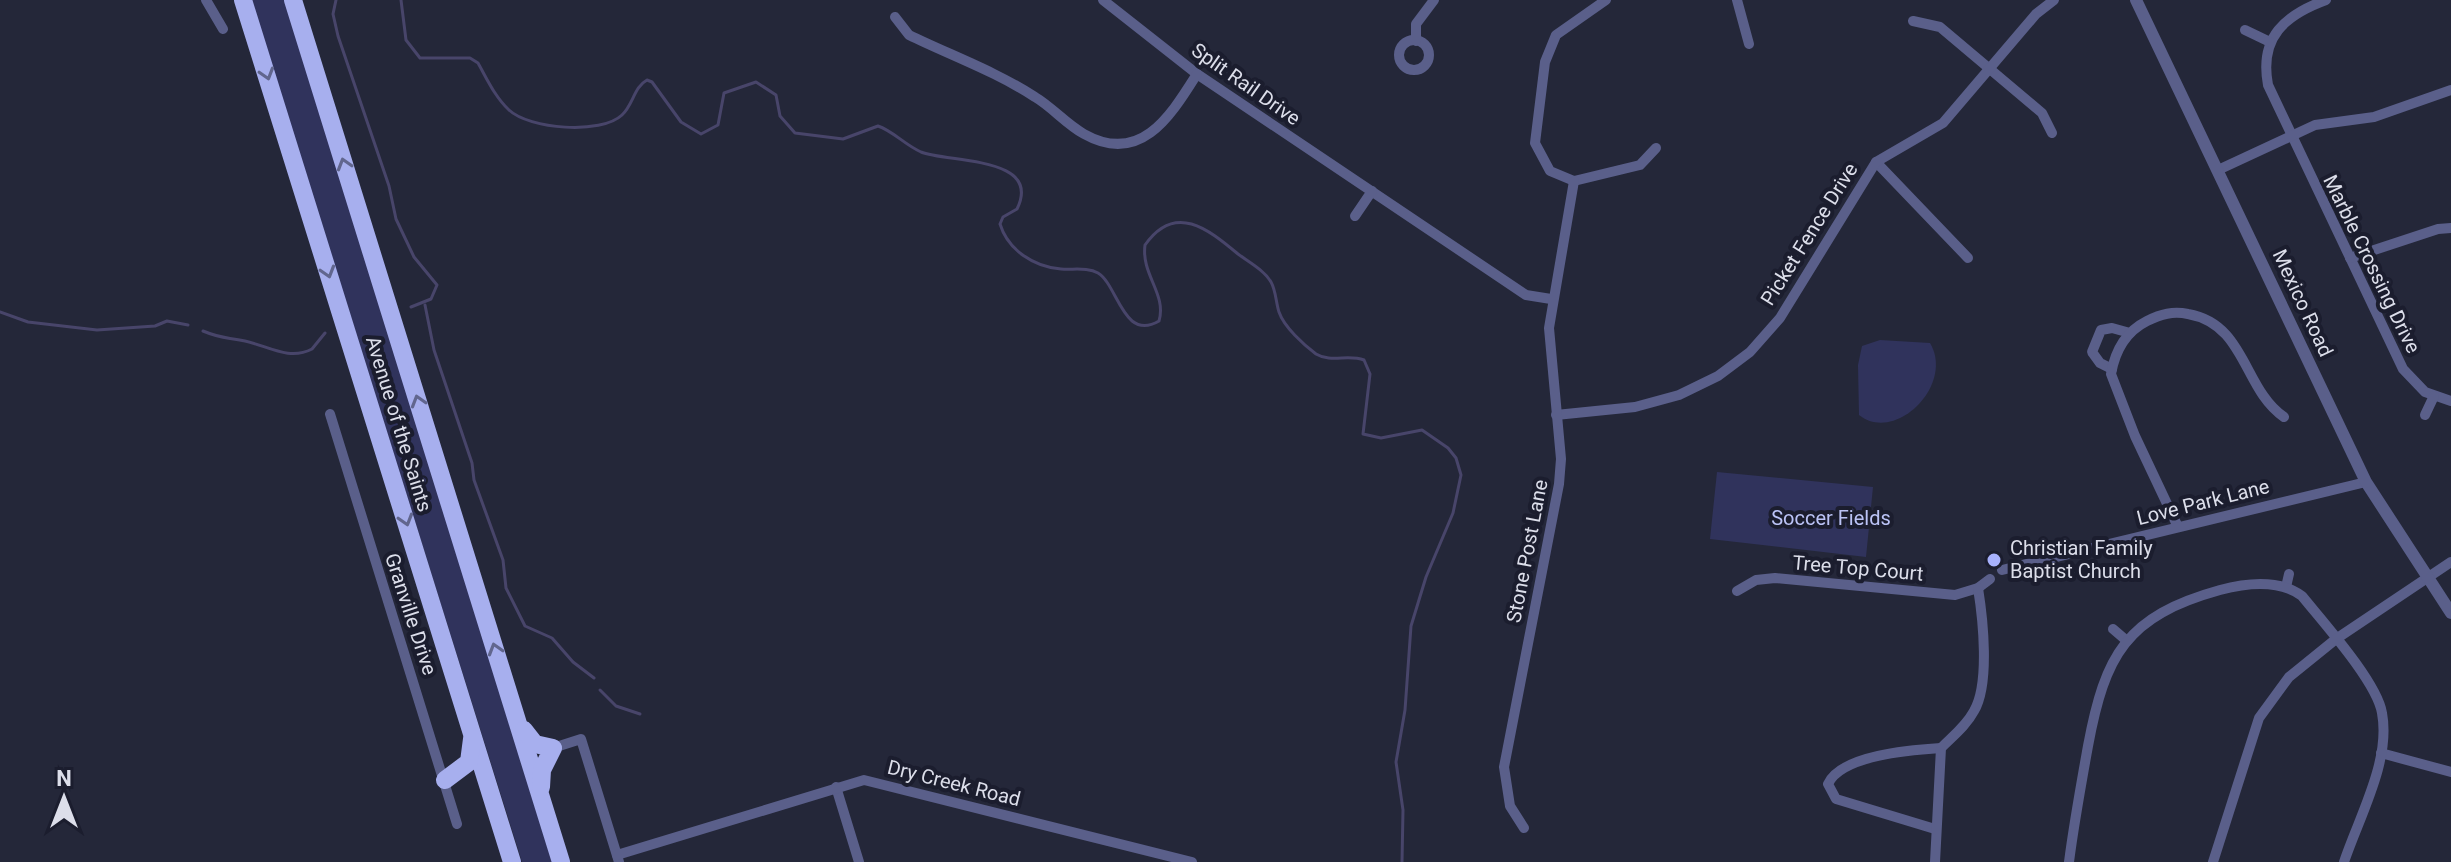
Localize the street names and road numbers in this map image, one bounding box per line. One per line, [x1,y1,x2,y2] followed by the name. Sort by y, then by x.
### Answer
[1187,38,1305,130] street label: Split Rail Drive
[1756,158,1862,310] street label: Picket Fence Drive
[2318,171,2426,357] street label: Marble Crossing Drive
[2268,246,2338,360] street label: Mexico Road
[361,333,437,515] street label: Avenue of the Saints
[2134,474,2272,530] street label: Love Park Lane
[1501,477,1553,625] street label: Stone Post Lane
[380,550,442,678] street label: Granville Drive
[1792,550,1924,586] street label: Tree Top Court
[885,755,1023,811] street label: Dry Creek Road

